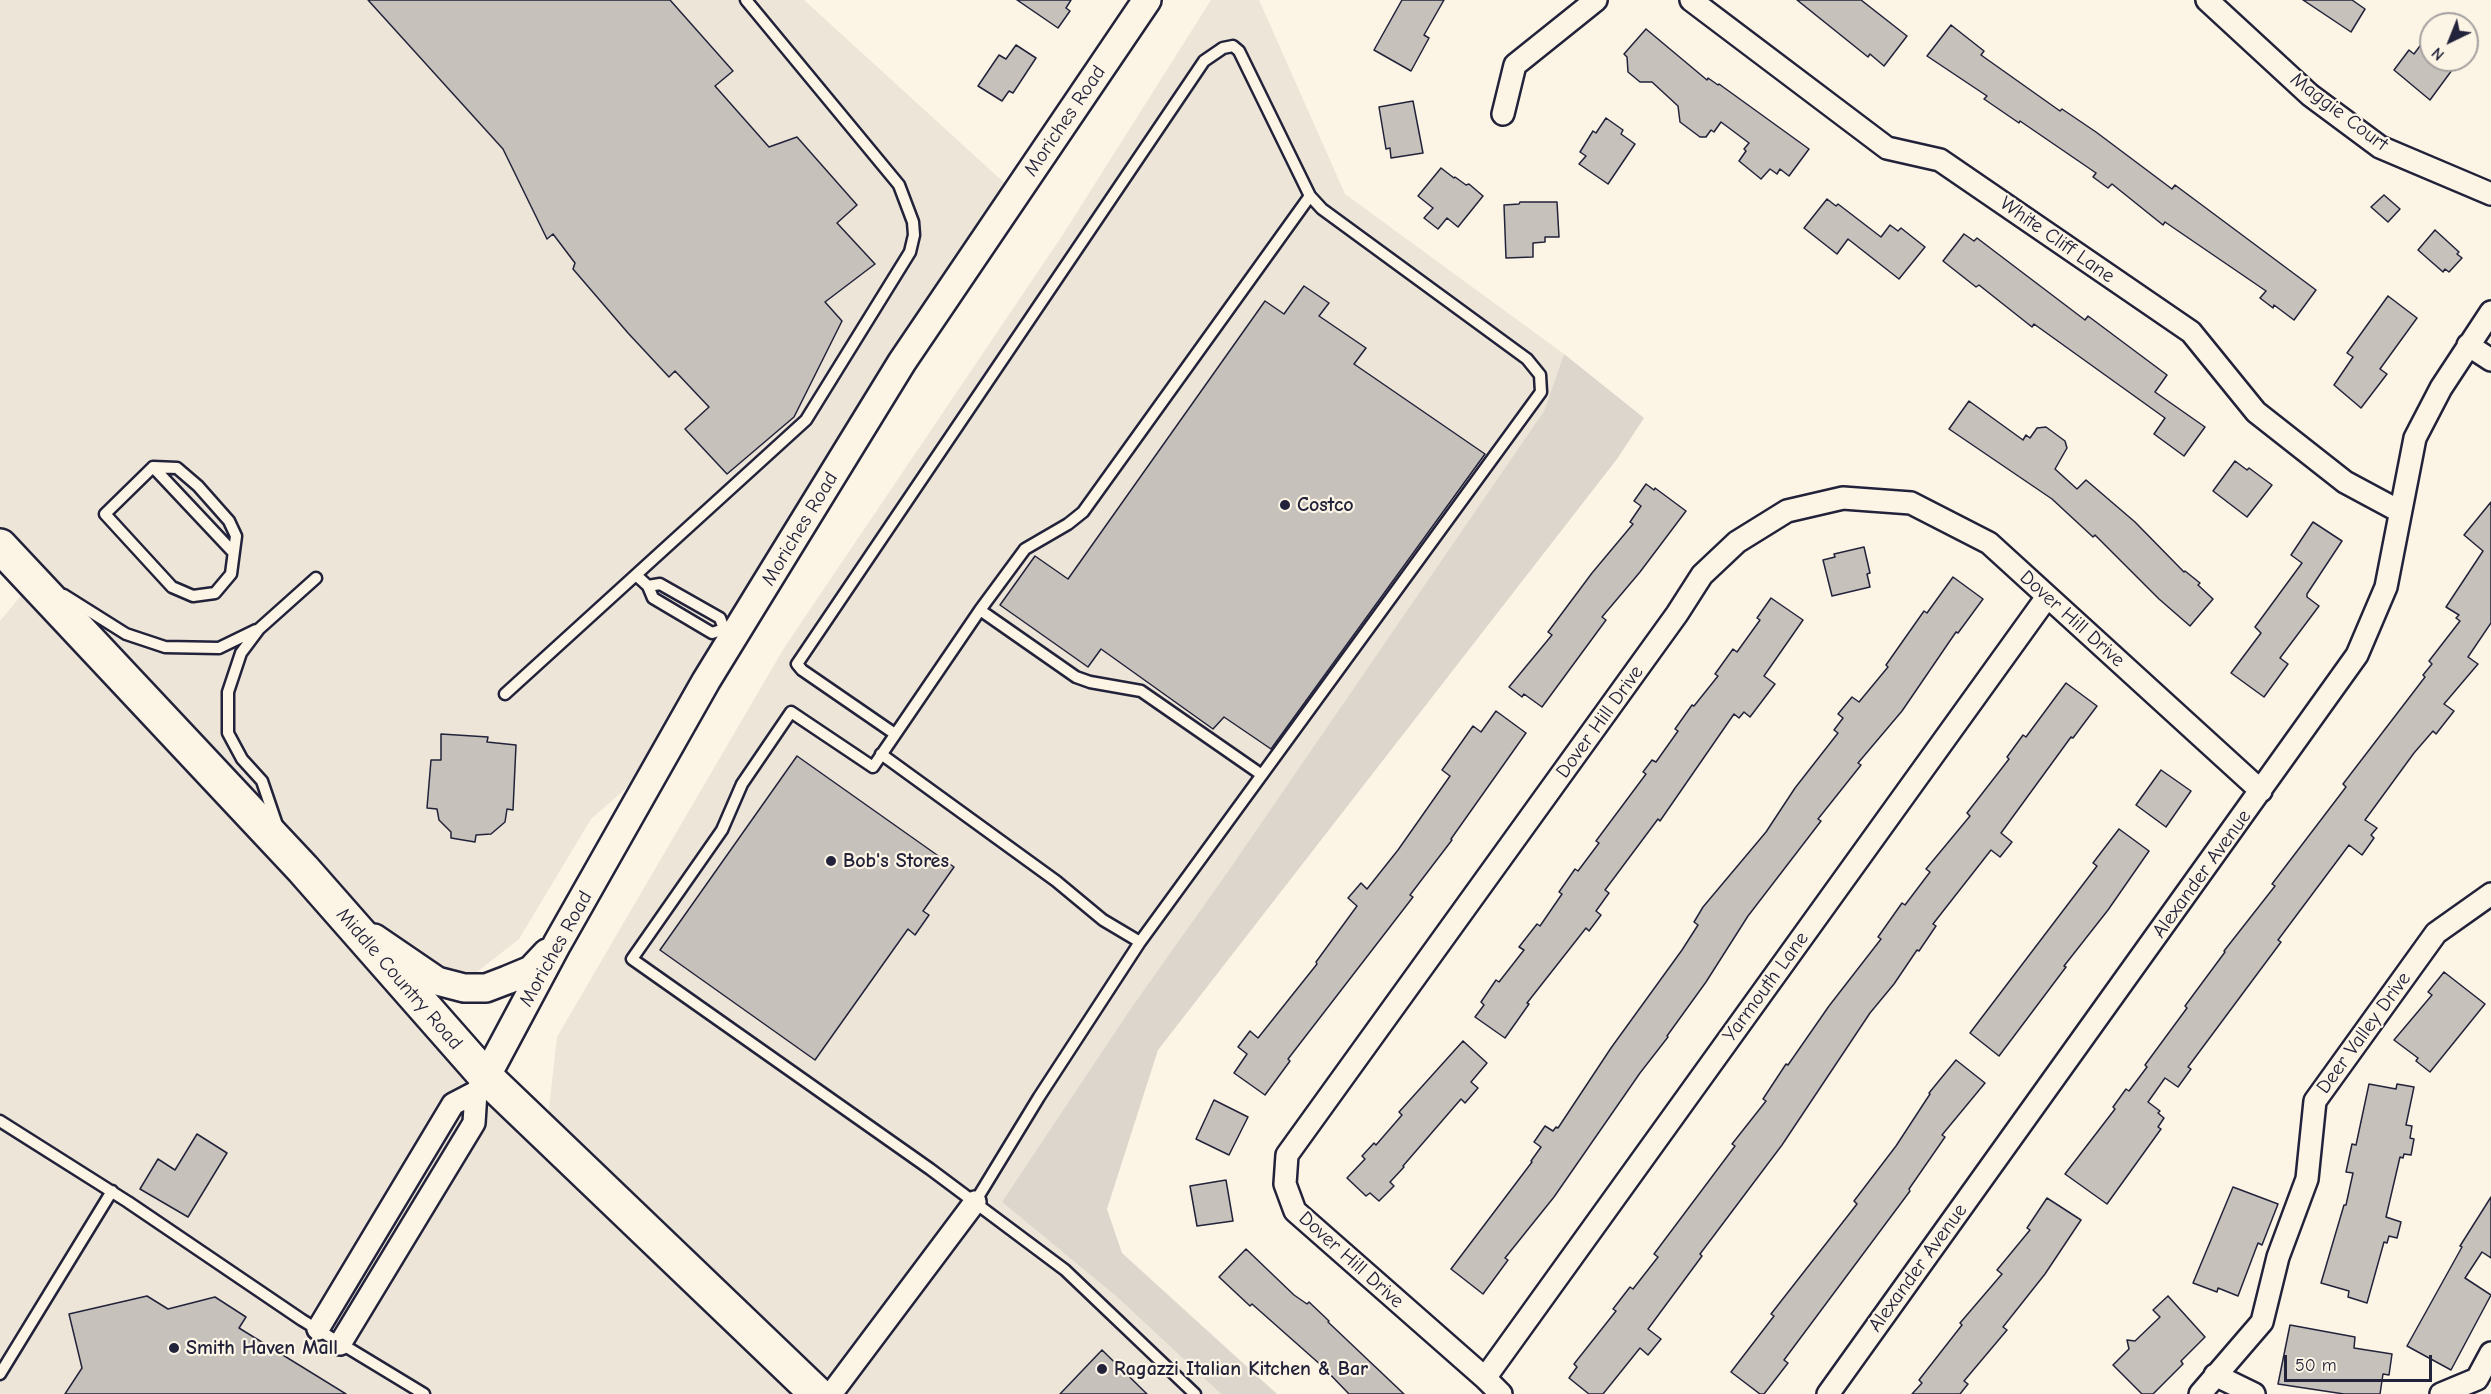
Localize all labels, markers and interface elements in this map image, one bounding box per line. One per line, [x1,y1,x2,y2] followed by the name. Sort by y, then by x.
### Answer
[2419,12,2479,72] north arrow
[2428,44,2448,64] text: N
[1019,61,1111,181] street label: Moriches Road
[2285,67,2393,157] street label: Maggie Court
[1995,192,2119,288] street label: White Cliff Lane
[757,468,843,590] street label: Moriches Road
[1297,493,1354,517] place label: Costco
[1278,498,1292,512] marker: Costco
[2015,566,2129,672] street label: Dover Hill Drive
[1551,661,1649,783] street label: Dover Hill Drive
[2147,805,2257,943] street label: Alexander Avenue
[843,849,949,873] place label: Bob's Stores
[824,854,838,868] marker: Bob's Stores
[514,887,598,1011] street label: Moriches Road
[331,903,467,1055] street label: Middle Country Road
[1718,927,1814,1047] street label: Yarmouth Lane
[2312,967,2416,1099] street label: Deer Valley Drive
[1863,1199,1973,1337] street label: Alexander Avenue
[1294,1207,1408,1313] street label: Dover Hill Drive
[186,1336,338,1360] place label: Smith Haven Mall
[167,1341,181,1355] marker: Smith Haven Mall
[2287,1343,2436,1381] scale bar
[2295,1355,2337,1376] text: 50 m
[1114,1357,1368,1381] place label: Ragazzi Italian Kitchen & Bar
[1095,1362,1109,1376] marker: Ragazzi Italian Kitchen & Bar

